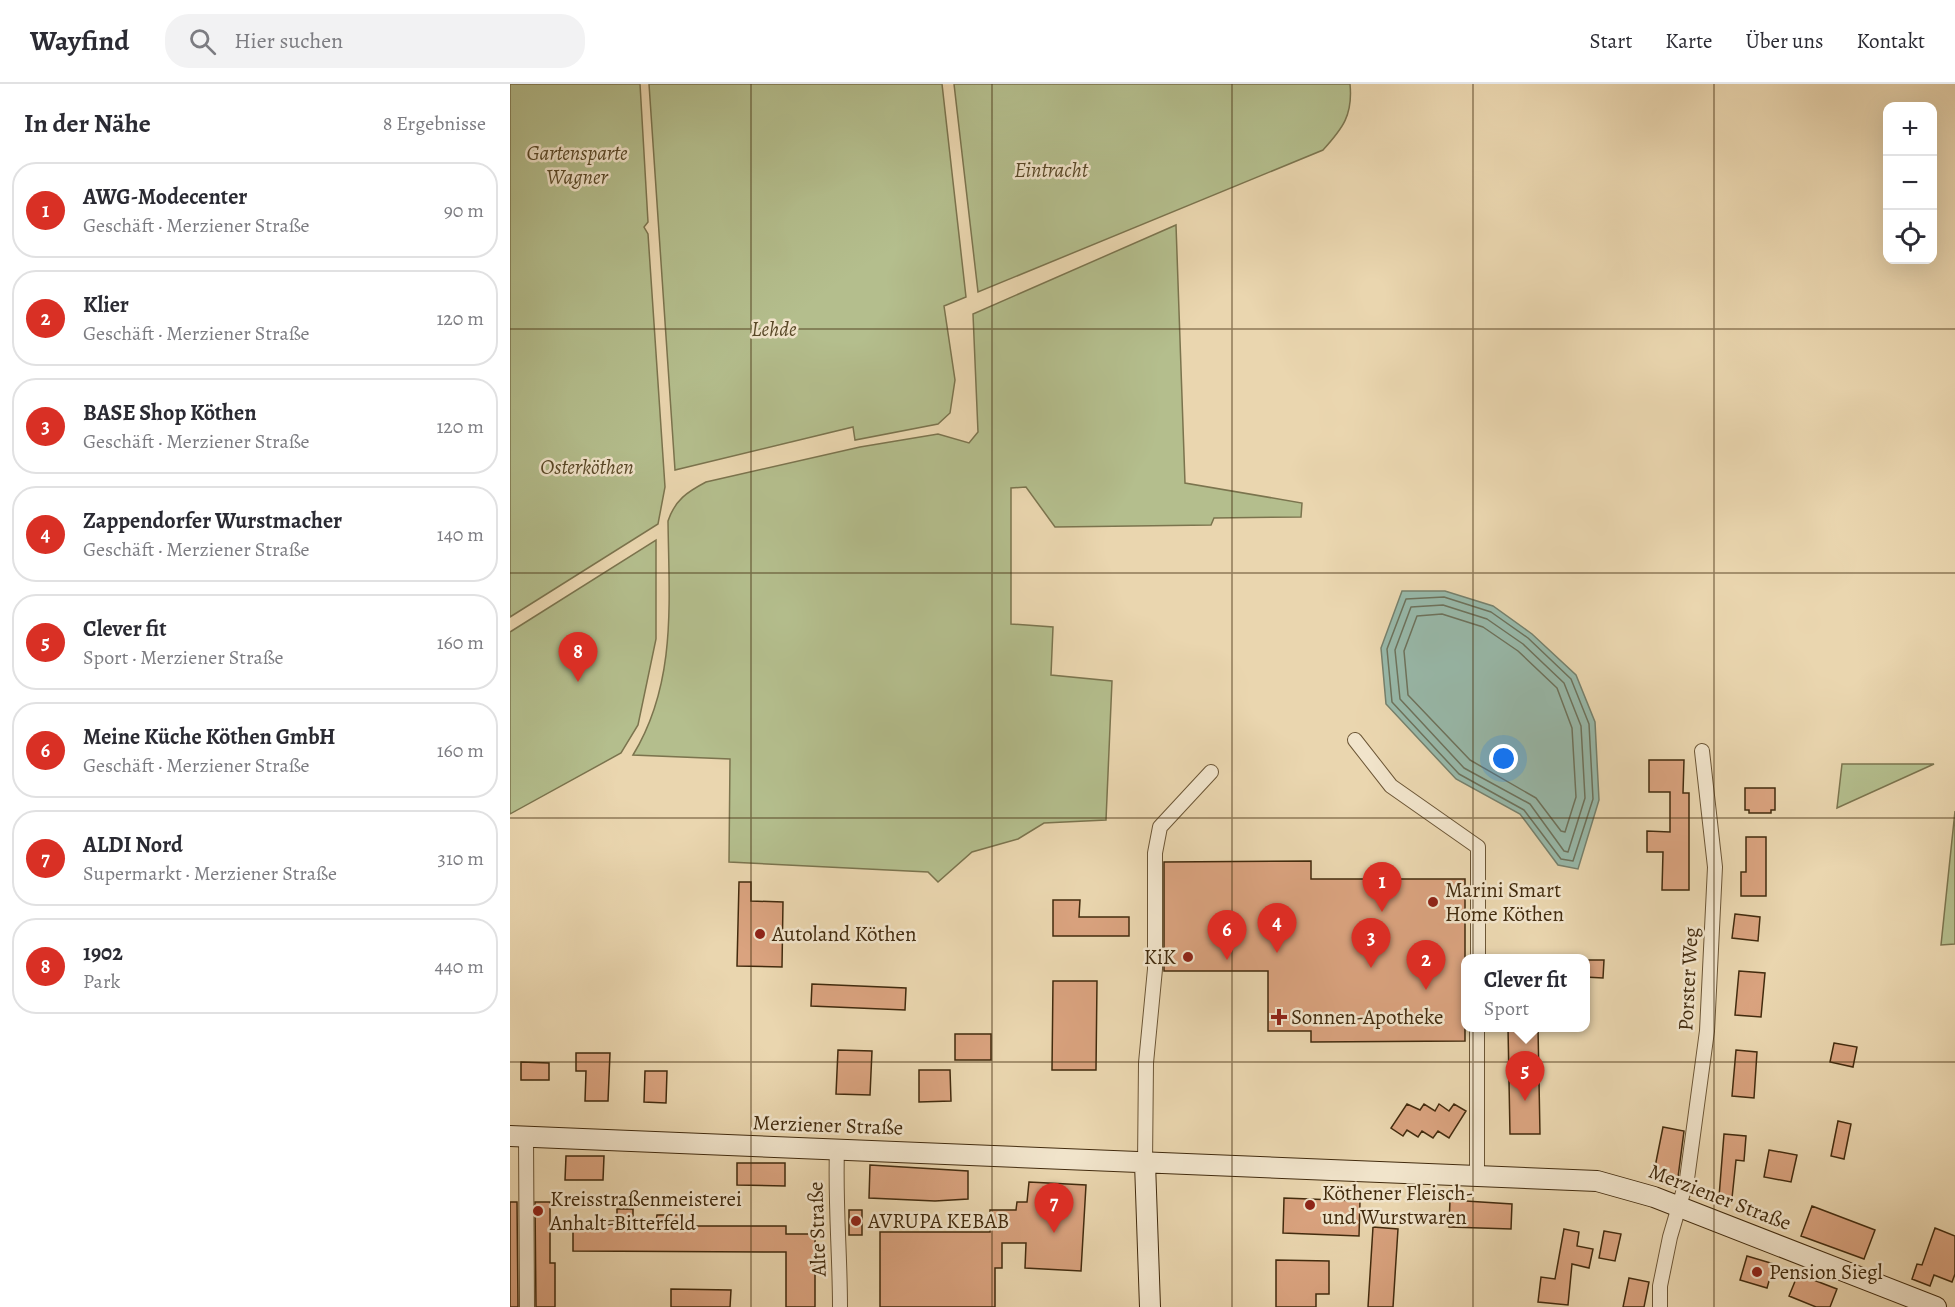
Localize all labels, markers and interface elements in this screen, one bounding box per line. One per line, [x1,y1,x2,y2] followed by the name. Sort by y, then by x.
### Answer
[165,14,585,68] search box
[30,22,129,60] text: Wayfind
[186,25,219,58] icon: search
[234,26,343,56] text: Hier suchen
[1590,27,1632,55] text: Start
[1665,27,1713,55] text: Karte
[1746,27,1823,55] text: Über uns
[1856,27,1925,55] text: Kontakt
[1883,102,1937,264] map controls
[1883,102,1937,156] button: +
[24,106,151,141] text: In der Nähe
[383,110,486,137] text: 8 Ergebnisse
[527,139,628,191] park label: Gartensparte Wagner
[1014,156,1089,184] park label: Eintracht
[1883,156,1937,210] button: −
[83,182,247,212] text: AWG-Modecenter
[42,197,49,224] text: 1
[444,197,484,224] text: 90 m
[1883,210,1937,264] button: locate
[83,212,310,239] text: Geschäft · Merziener Straße
[83,290,129,320] text: Klier
[41,305,50,332] text: 2
[436,305,484,332] text: 120 m
[751,315,797,343] park label: Lehde
[83,320,310,347] text: Geschäft · Merziener Straße
[83,398,257,428] text: BASE Shop Köthen
[41,413,50,440] text: 3
[436,413,484,440] text: 120 m
[83,428,310,455] text: Geschäft · Merziener Straße
[540,453,634,481] park label: Osterköthen
[83,506,342,536] text: Zappendorfer Wurstmacher
[41,521,50,548] text: 4
[437,521,484,548] text: 140 m
[83,536,310,563] text: Geschäft · Merziener Straße
[83,614,167,644] text: Clever fit
[41,629,50,656] text: 5
[437,629,484,656] text: 160 m
[558,632,598,682] pin: 8
[83,644,284,671] text: Sport · Merziener Straße
[83,722,335,752] text: Meine Küche Köthen GmbH
[41,737,50,764] text: 6
[437,737,484,764] text: 160 m
[1489,744,1518,773] your location
[83,752,310,779] text: Geschäft · Merziener Straße
[83,830,183,860] text: ALDI Nord
[41,845,50,872] text: 7
[438,845,484,872] text: 310 m
[83,860,337,887] text: Supermarkt · Merziener Straße
[1362,862,1402,912] pin: 1
[1445,876,1564,928] place label: Marini Smart Home Köthen
[1426,895,1440,909] marker: Marini Smart Home Köthen
[1258,904,1296,953] pin: 4
[1208,910,1246,960] pin: 6
[1352,918,1390,968] pin: 3
[771,920,917,948] place label: Autoland Köthen
[1671,926,1705,1032] street label: Porster Weg
[753,927,767,941] marker: Autoland Köthen
[83,938,123,968] text: 1902
[1406,940,1446,990] pin: 2
[1144,943,1176,971] place label: KiK
[1181,950,1195,964] marker: KiK
[41,953,50,980] text: 8
[435,953,484,980] text: 440 m
[1461,954,1590,1032] popup
[1484,965,1567,995] text: Clever fit
[83,968,121,995] text: Park
[1484,995,1529,1022] text: Sport
[1291,1003,1443,1031] place label: Sonnen-Apotheke
[1272,1010,1286,1024] marker: Sonnen-Apotheke
[1506,1052,1544,1101] pin: 5
[752,1108,904,1142] street label: Merziener Straße
[1645,1157,1795,1237] street label: Merziener Straße
[1322,1179,1473,1231] place label: Köthener Fleisch- und Wurstwaren
[801,1181,833,1278] street label: Alte Straße
[1034,1184,1074,1233] pin: 7
[549,1185,742,1237] place label: Kreisstraßenmeisterei Anhalt-Bitterfeld
[1303,1198,1317,1212] marker: Köthener Fleisch- und Wurstwaren
[531,1204,545,1218] marker: Kreisstraßenmeisterei Anhalt-Bitterfeld
[867,1207,1009,1235] place label: AVRUPA KEBAB
[849,1214,863,1228] marker: AVRUPA KEBAB
[1769,1258,1883,1286] place label: Pension Siegl
[1750,1265,1764,1279] marker: Pension Siegl

